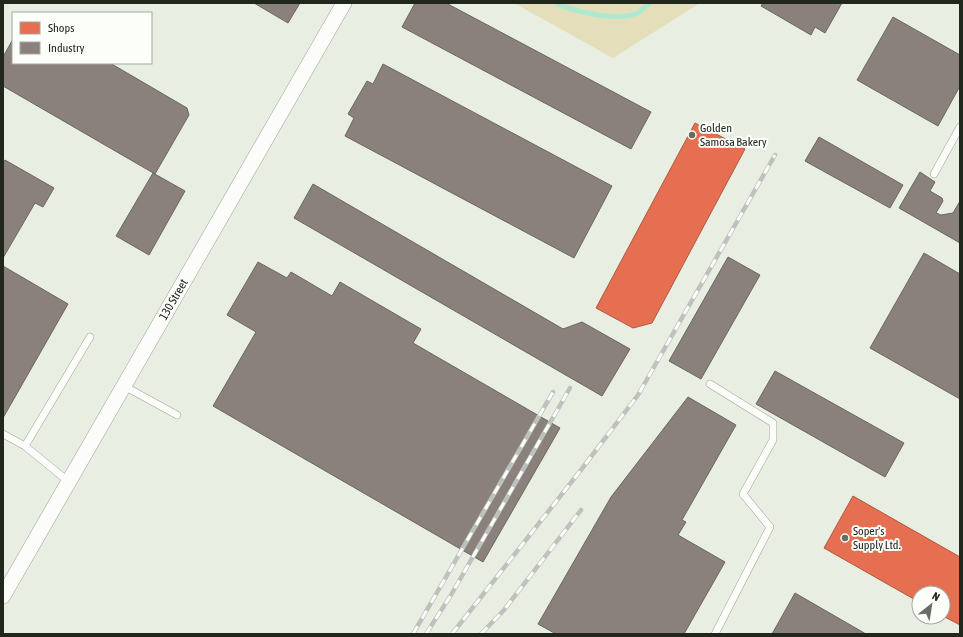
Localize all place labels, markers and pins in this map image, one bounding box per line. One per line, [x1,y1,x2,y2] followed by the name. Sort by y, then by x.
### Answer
[700,121,767,149] place label: Golden Samosa Bakery
[687,130,697,140] marker: Golden Samosa Bakery
[853,524,901,552] place label: Soper's Supply Ltd.
[840,533,850,543] marker: Soper's Supply Ltd.

